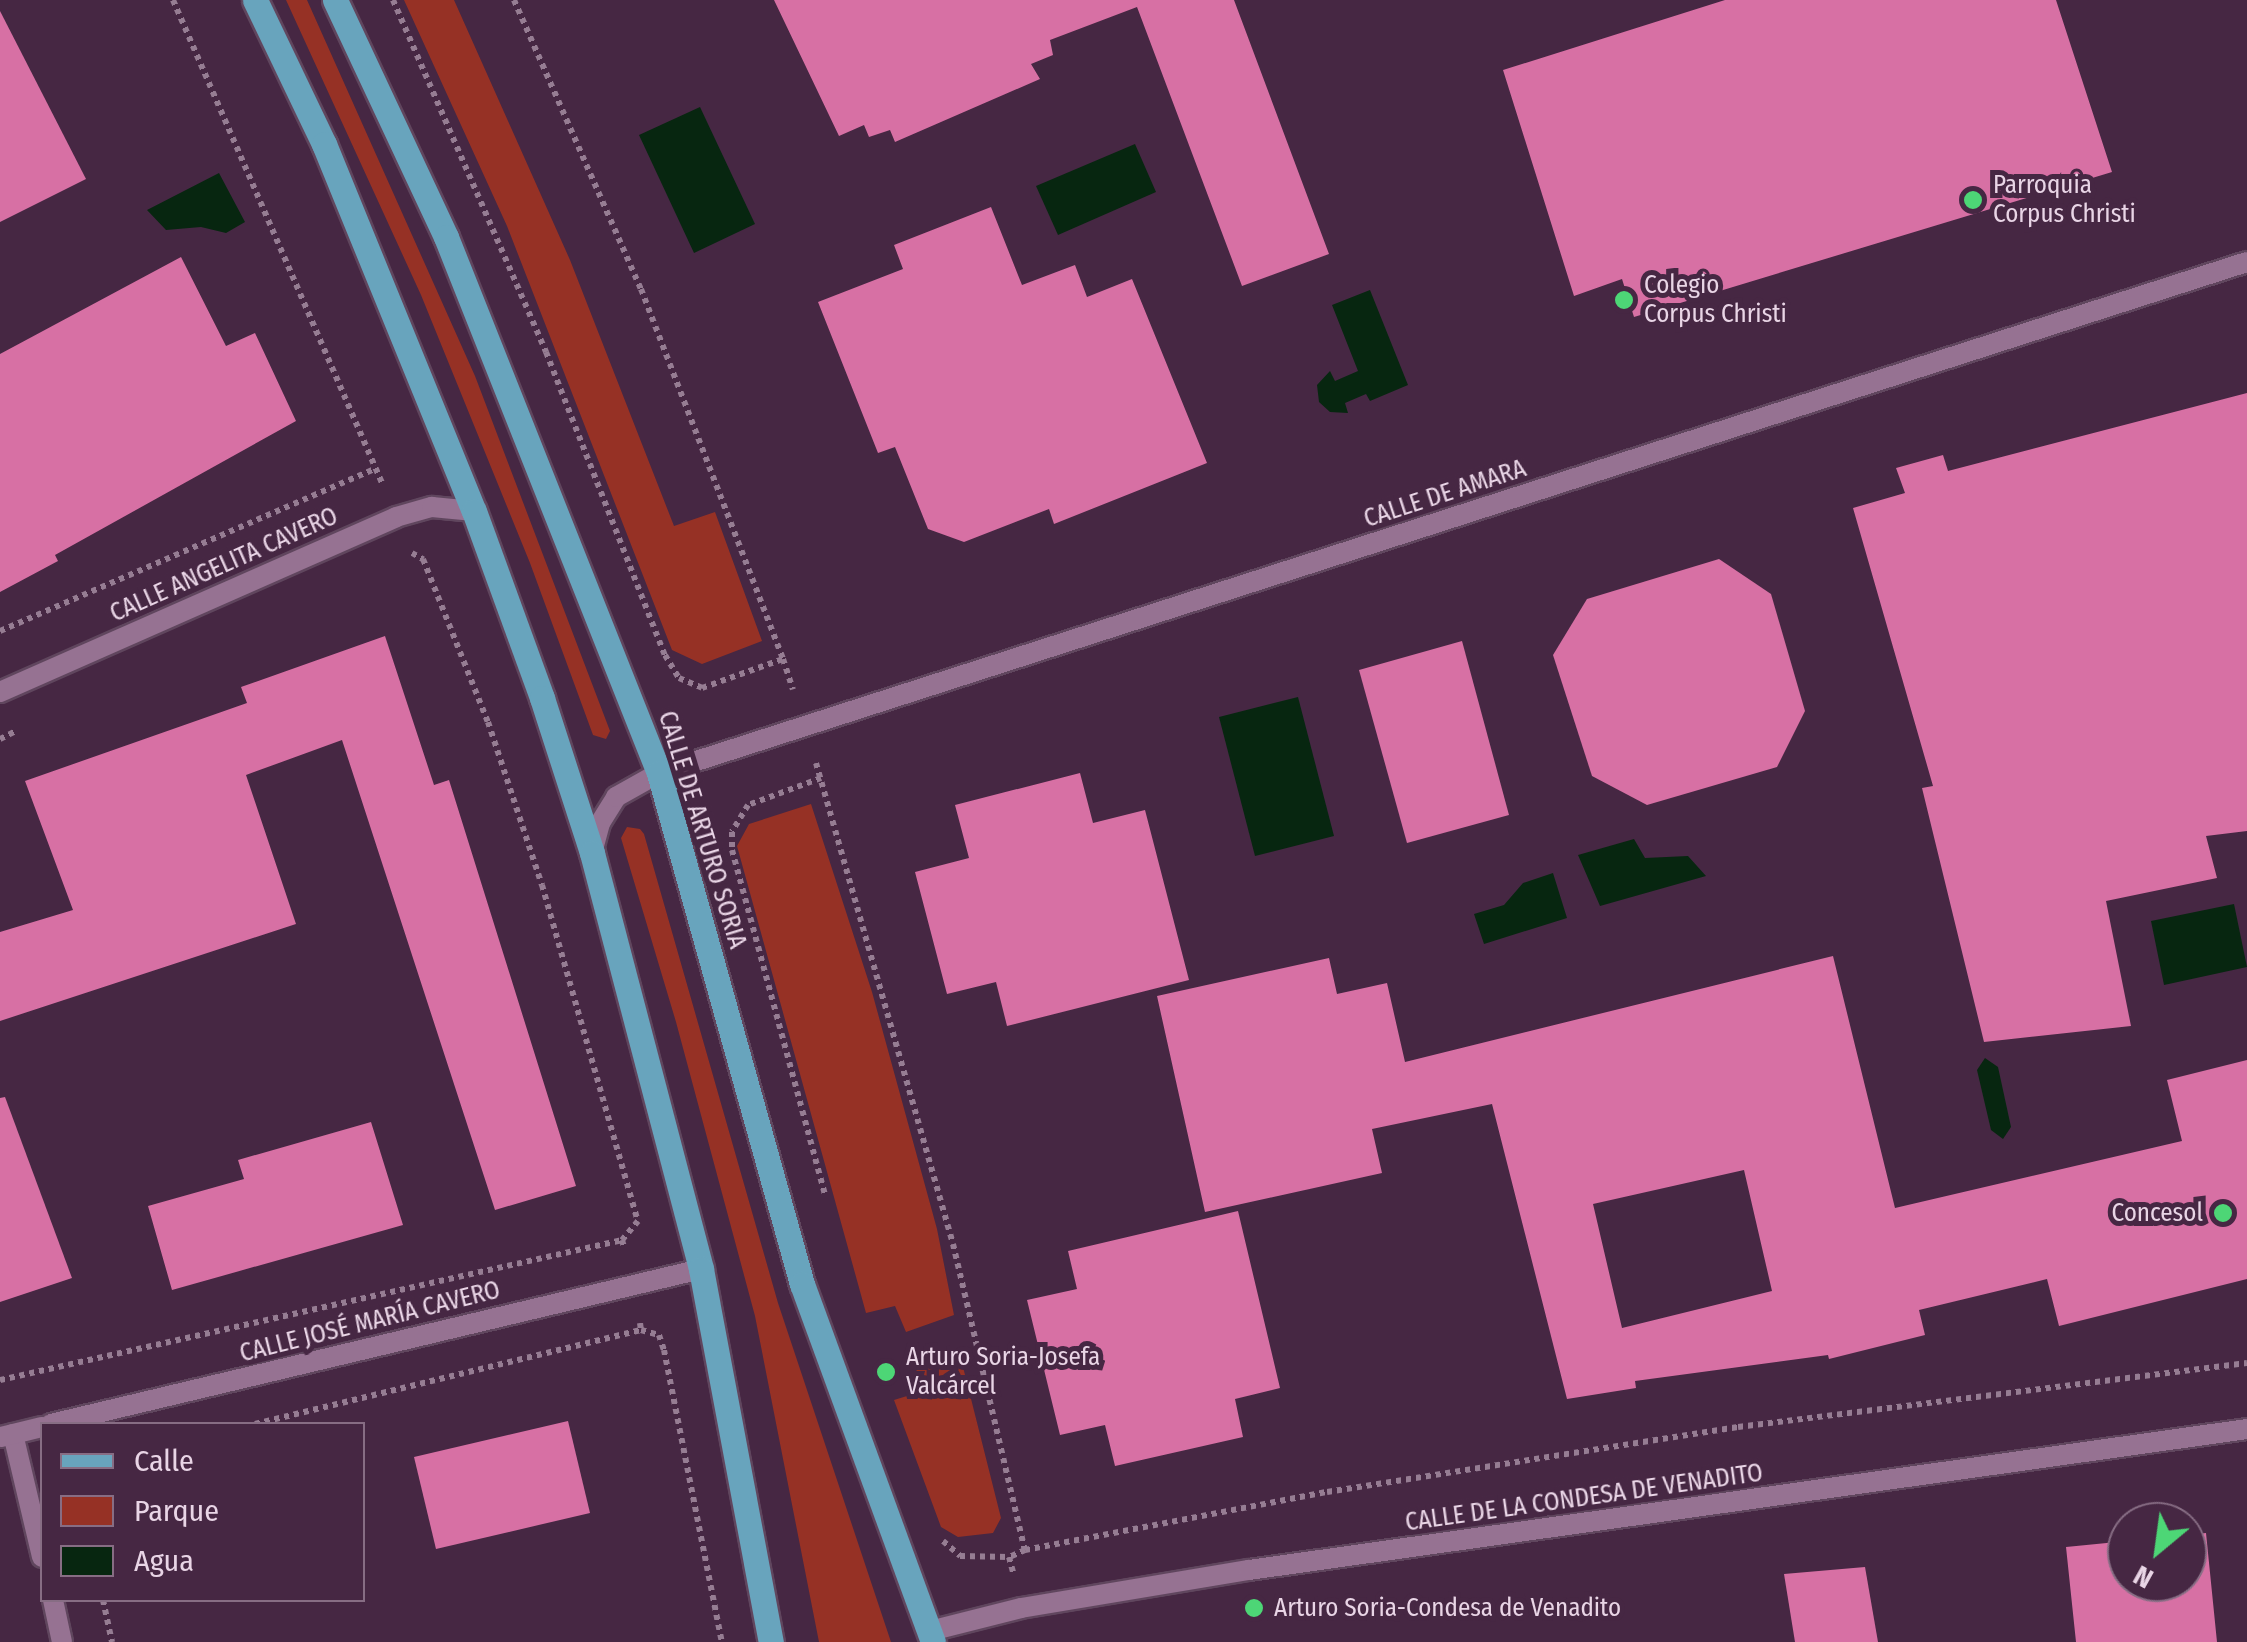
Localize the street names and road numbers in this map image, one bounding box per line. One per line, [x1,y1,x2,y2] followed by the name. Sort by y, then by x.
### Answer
[1360,454,1530,534] street label: CALLE DE AMARA
[106,501,342,629] street label: CALLE ANGELITA CAVERO
[652,708,752,952] street label: CALLE DE ARTURO SORIA
[237,1275,503,1369] street label: CALLE JOSÉ MARÍA CAVERO
[1403,1458,1765,1538] street label: CALLE DE LA CONDESA DE VENADITO

